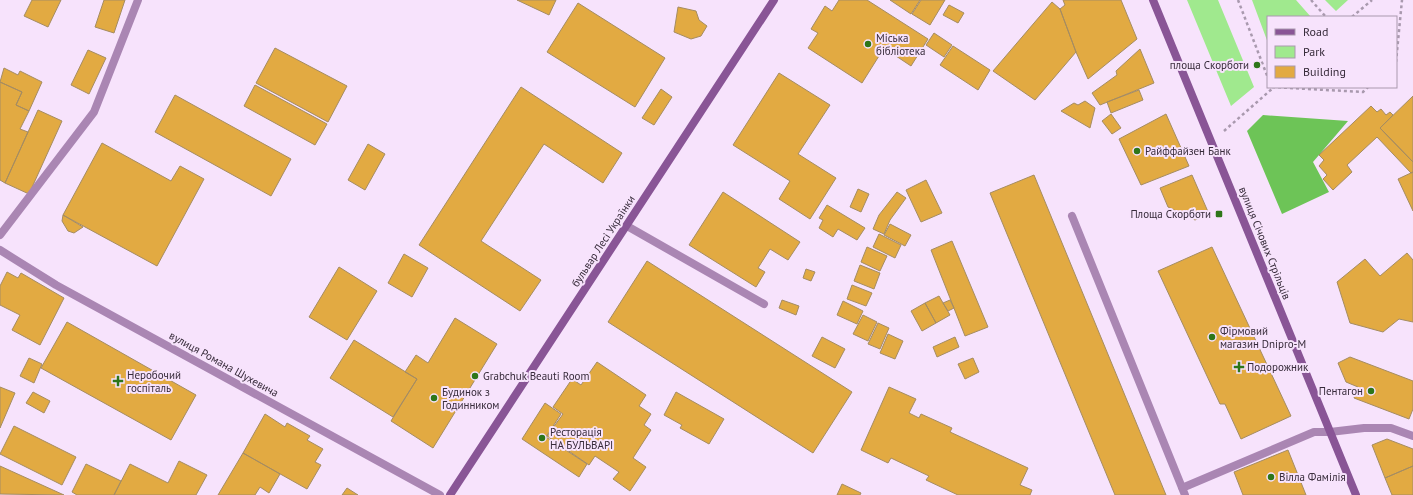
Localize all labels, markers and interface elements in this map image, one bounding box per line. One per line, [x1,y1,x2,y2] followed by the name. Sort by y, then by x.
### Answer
[1267,16,1397,88] legend
[1303,24,1328,39] text: Road
[876,31,925,58] place label: Міська бібліотека
[863,39,873,49] marker: Міська бібліотека
[1303,44,1325,59] text: Park
[1170,58,1249,72] place label: площа Скорботи
[1252,60,1262,70] marker: площа Скорботи
[1303,64,1346,79] text: Building
[1145,144,1231,158] place label: Райффайзен Банк
[1132,146,1142,156] marker: Райффайзен Банк
[1236,185,1294,301] street label: вулиця Січових Стрільців
[568,193,638,289] street label: бульвар Лесі Українки
[1130,207,1211,221] place label: Площа Скорботи
[1214,209,1224,219] marker: Площа Скорботи
[1220,324,1306,351] place label: Фірмовий магазин Dnipro-M
[167,328,281,400] street label: вулиця Романа Шухевича
[1207,332,1217,342] marker: Фірмовий магазин Dnipro-M
[1247,360,1309,374] place label: Подорожник
[1234,362,1244,372] marker: Подорожник
[127,368,181,395] place label: Неробочий госпіталь
[483,369,589,383] place label: Grabchuk Beauti Room
[470,371,480,381] marker: Grabchuk Beauti Room
[112,375,124,387] marker: Неробочий госпіталь
[1319,384,1363,398] place label: Пентагон
[442,385,499,412] place label: Будинок з Годинником
[1366,386,1376,396] marker: Пентагон
[429,393,439,403] marker: Будинок з Годинником
[550,425,613,452] place label: Ресторація НА БУЛЬВАРІ
[537,433,547,443] marker: Ресторація НА БУЛЬВАРІ
[1279,470,1346,484] place label: Вілла Фамілія
[1266,472,1276,482] marker: Вілла Фамілія

